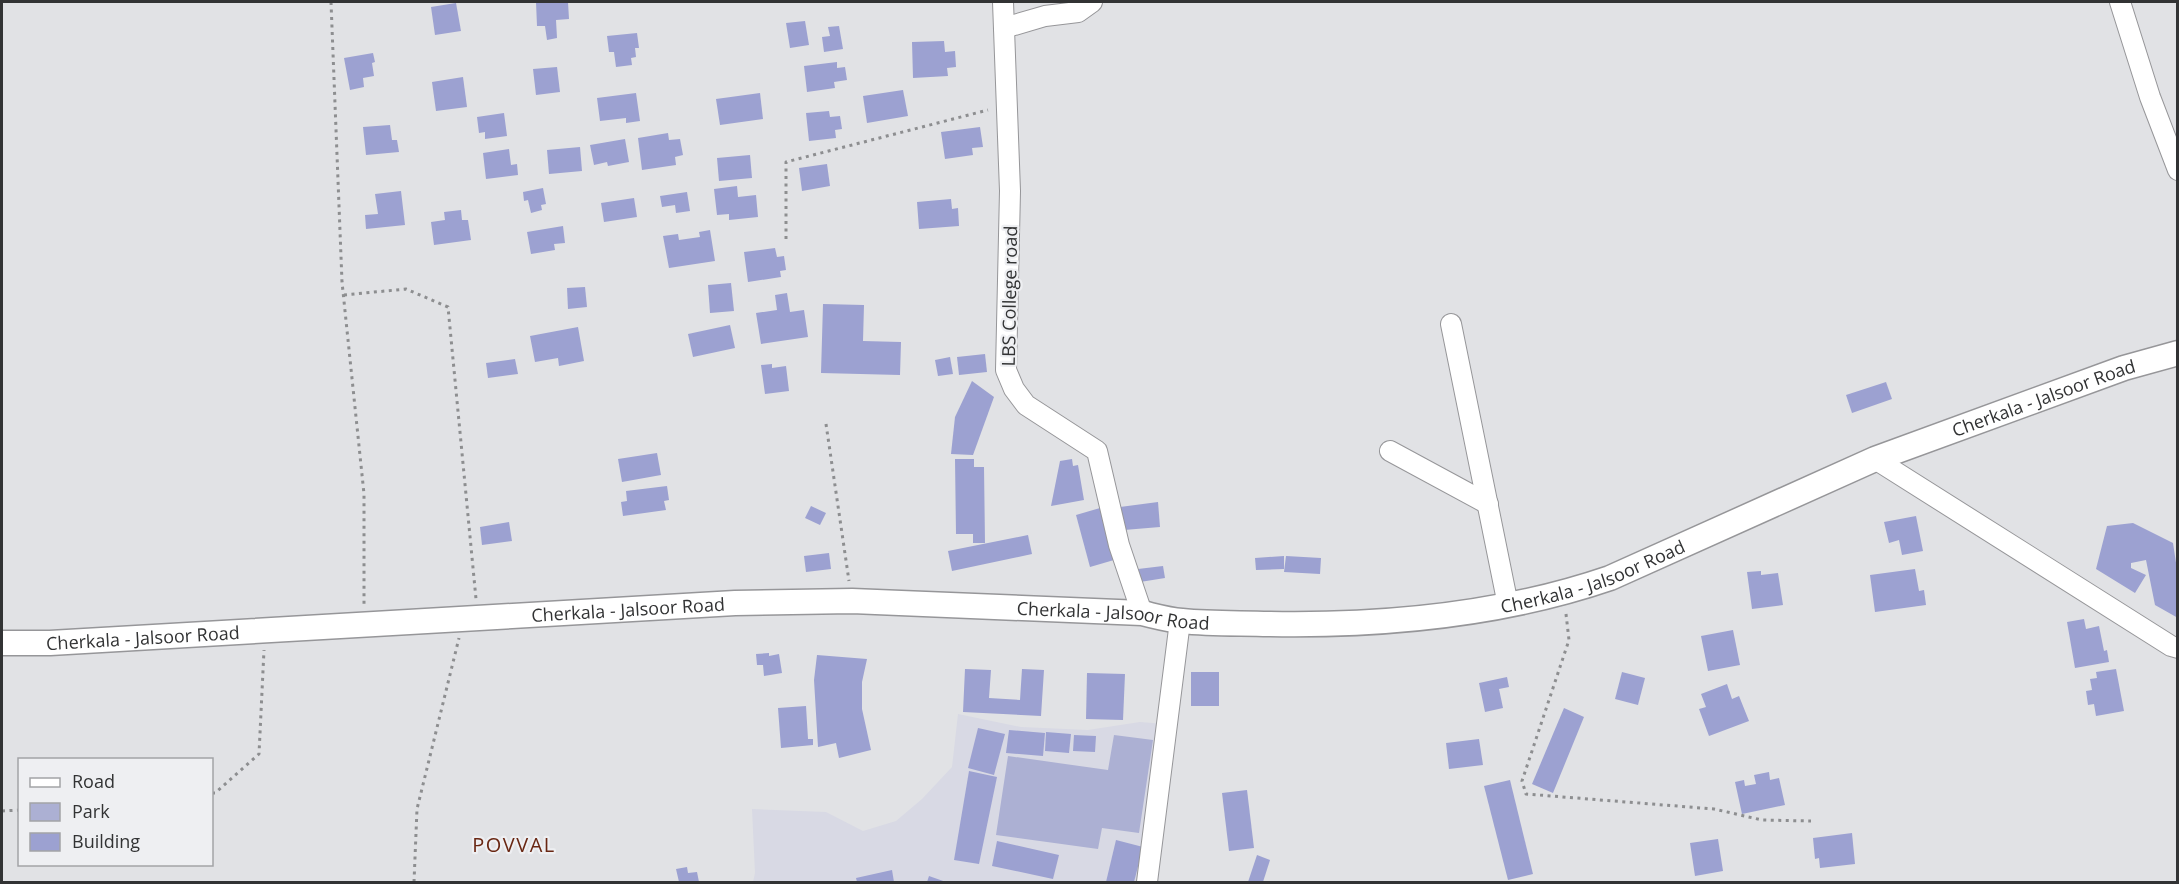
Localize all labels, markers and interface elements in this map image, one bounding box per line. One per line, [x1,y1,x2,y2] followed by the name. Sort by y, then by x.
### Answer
[996,225,1022,367] street label: LBS College road
[1948,353,2138,442] street label: Cherkala - Jalsoor Road
[1498,534,1689,618] street label: Cherkala - Jalsoor Road
[531,592,725,627] street label: Cherkala - Jalsoor Road
[1016,596,1210,635] street label: Cherkala - Jalsoor Road
[45,620,240,655] street label: Cherkala - Jalsoor Road
[18,758,213,866] legend
[72,769,115,793] text: Road
[72,799,110,823] text: Park
[72,829,140,853] text: Building
[472,831,556,858] district label: POVVAL

